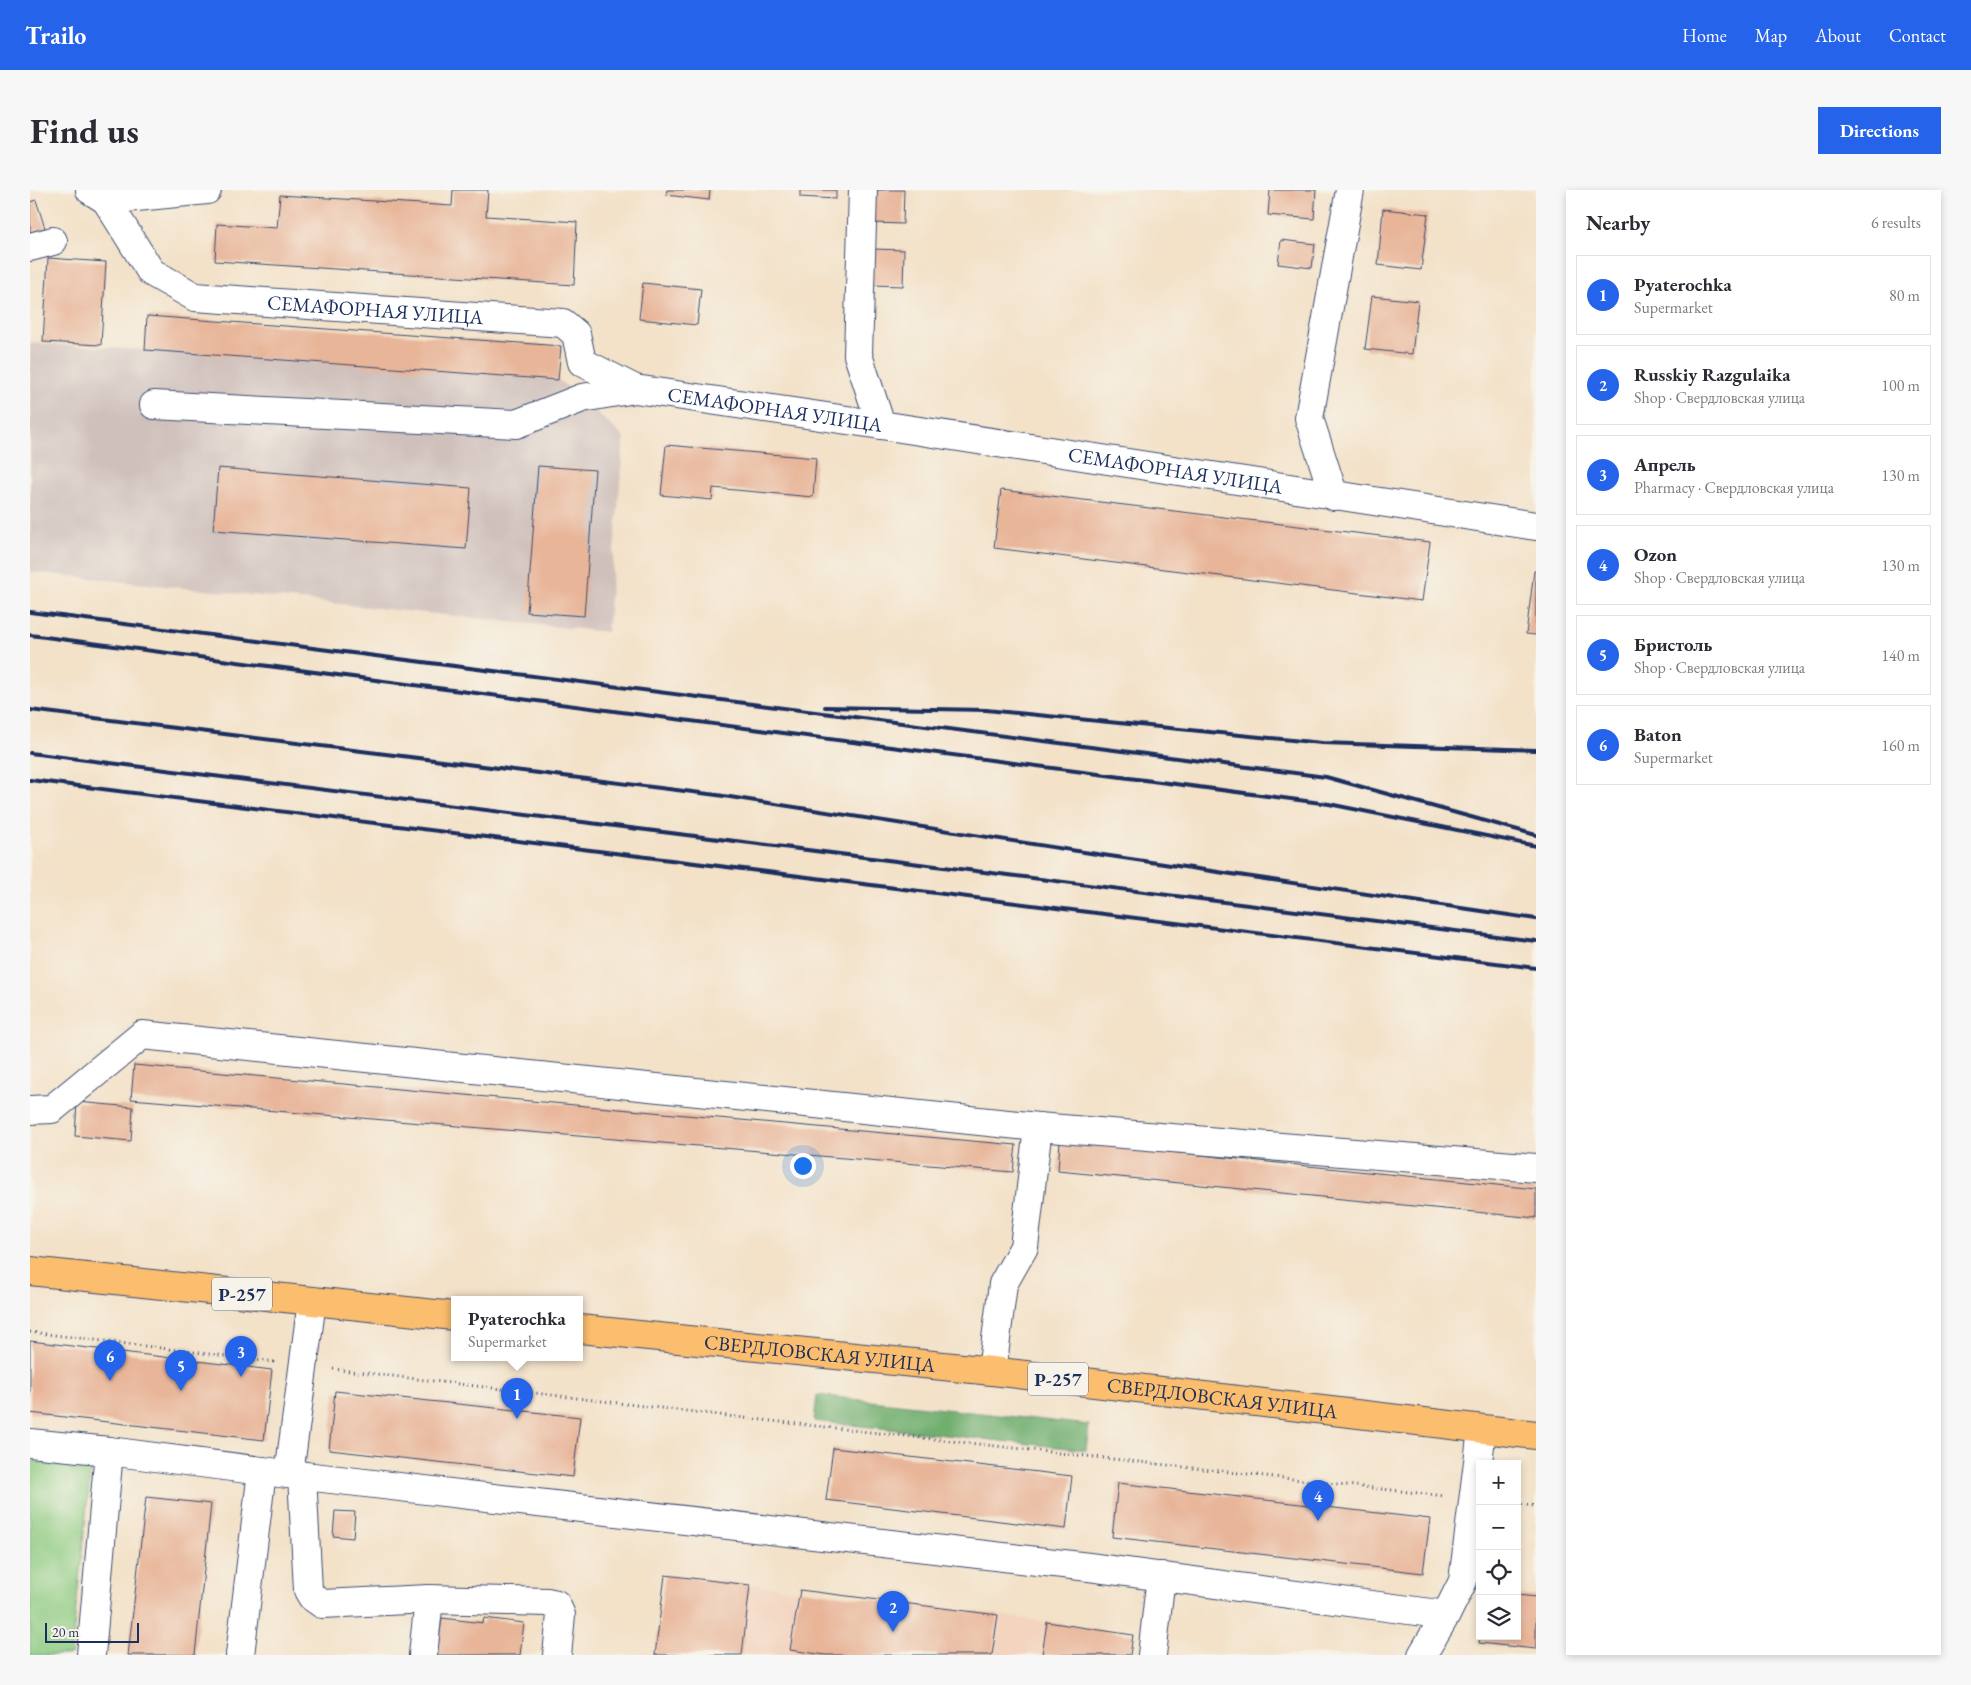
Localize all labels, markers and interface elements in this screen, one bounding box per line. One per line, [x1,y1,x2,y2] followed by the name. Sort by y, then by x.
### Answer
[25,20,86,51] text: Trailo
[1682,24,1727,47] text: Home
[1755,24,1787,47] text: Map
[1815,24,1861,47] text: About
[1889,24,1946,47] text: Contact
[1818,107,1941,154] button: Directions
[30,108,139,153] text: Find us
[1586,209,1650,236] text: Nearby
[1871,212,1921,233] text: 6 results
[1634,272,1732,297] text: Pyaterochka
[1599,285,1607,306] text: 1
[1889,285,1920,306] text: 80 m
[266,289,484,330] street label: СЕМАФОРНАЯ УЛИЦА
[1634,297,1713,318] text: Supermarket
[1634,362,1791,387] text: Russkiy Razgulaika
[1599,375,1607,396] text: 2
[1881,375,1920,396] text: 100 m
[666,381,884,438] street label: СЕМАФОРНАЯ УЛИЦА
[1634,387,1805,408] text: Shop · Свердловская улица
[1066,441,1285,500] street label: СЕМАФОРНАЯ УЛИЦА
[1634,452,1696,477] text: Апрель
[1599,465,1607,486] text: 3
[1881,465,1920,486] text: 130 m
[1634,477,1834,498] text: Pharmacy · Свердловская улица
[1634,542,1677,567] text: Ozon
[1599,555,1607,576] text: 4
[1881,555,1920,576] text: 130 m
[1634,567,1805,588] text: Shop · Свердловская улица
[1634,632,1712,657] text: Бристоль
[1599,645,1607,666] text: 5
[1881,645,1920,666] text: 140 m
[1634,657,1805,678] text: Shop · Свердловская улица
[1634,722,1682,747] text: Baton
[1599,735,1607,756] text: 6
[1881,735,1920,756] text: 160 m
[1634,747,1713,768] text: Supermarket
[790,1153,816,1179] your location
[212,1278,272,1310] road number: Р-257
[451,1296,583,1361] popup
[468,1306,566,1331] text: Pyaterochka
[703,1329,937,1378] street label: СВЕРДЛОВСКАЯ УЛИЦА
[468,1331,547,1352] text: Supermarket
[225,1336,257,1377] pin: 3
[94,1340,126,1381] pin: 6
[165,1350,197,1391] pin: 5
[1028,1362,1088,1396] road number: Р-257
[1105,1372,1339,1425] street label: СВЕРДЛОВСКАЯ УЛИЦА
[501,1378,533,1419] pin: 1
[1476,1460,1521,1640] map controls
[1476,1460,1521,1505] button: +
[1302,1480,1334,1521] pin: 4
[1476,1505,1521,1550] button: −
[1476,1550,1521,1595] button: locate
[877,1591,909,1632] pin: 2
[1476,1595,1521,1640] button: layers
[45,1620,139,1643] scale bar
[52,1623,79,1641] text: 20 m

